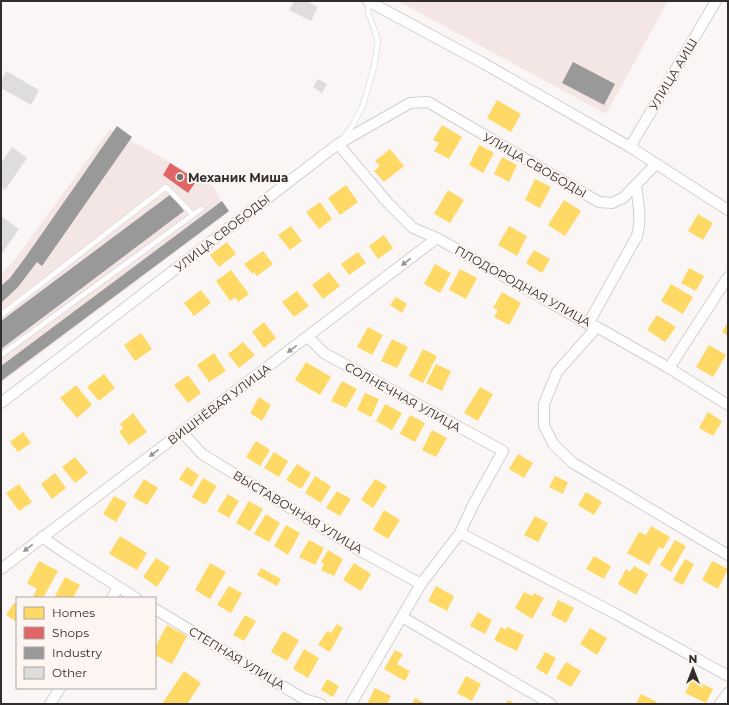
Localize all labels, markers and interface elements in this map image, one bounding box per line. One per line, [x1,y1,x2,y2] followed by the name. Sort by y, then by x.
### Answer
[646,35,700,113] street label: УЛИЦА АИШ
[481,129,589,201] street label: УЛИЦА СВОБОДЫ
[188,170,288,185] place label: Механик Миша
[175,172,185,182] marker: Механик Миша
[171,191,273,275] street label: УЛИЦА СВОБОДЫ
[452,242,594,330] street label: ПЛОДОРОДНАЯ УЛИЦА
[401,258,412,266] one-way arrow
[287,345,297,353] one-way arrow
[342,359,464,435] street label: СОЛНЕЧНАЯ УЛИЦА
[164,360,274,448] street label: ВИШНЁВАЯ УЛИЦА
[149,449,160,457] one-way arrow
[230,467,366,557] street label: ВЫСТАВОЧНАЯ УЛИЦА
[23,544,34,552] one-way arrow
[16,597,156,689] legend
[52,605,95,620] text: Homes
[186,623,288,693] street label: СТЕПНАЯ УЛИЦА
[52,625,89,640] text: Shops
[52,645,102,660] text: Industry
[673,649,713,689] north arrow
[689,652,697,666] text: N
[52,665,87,680] text: Other

